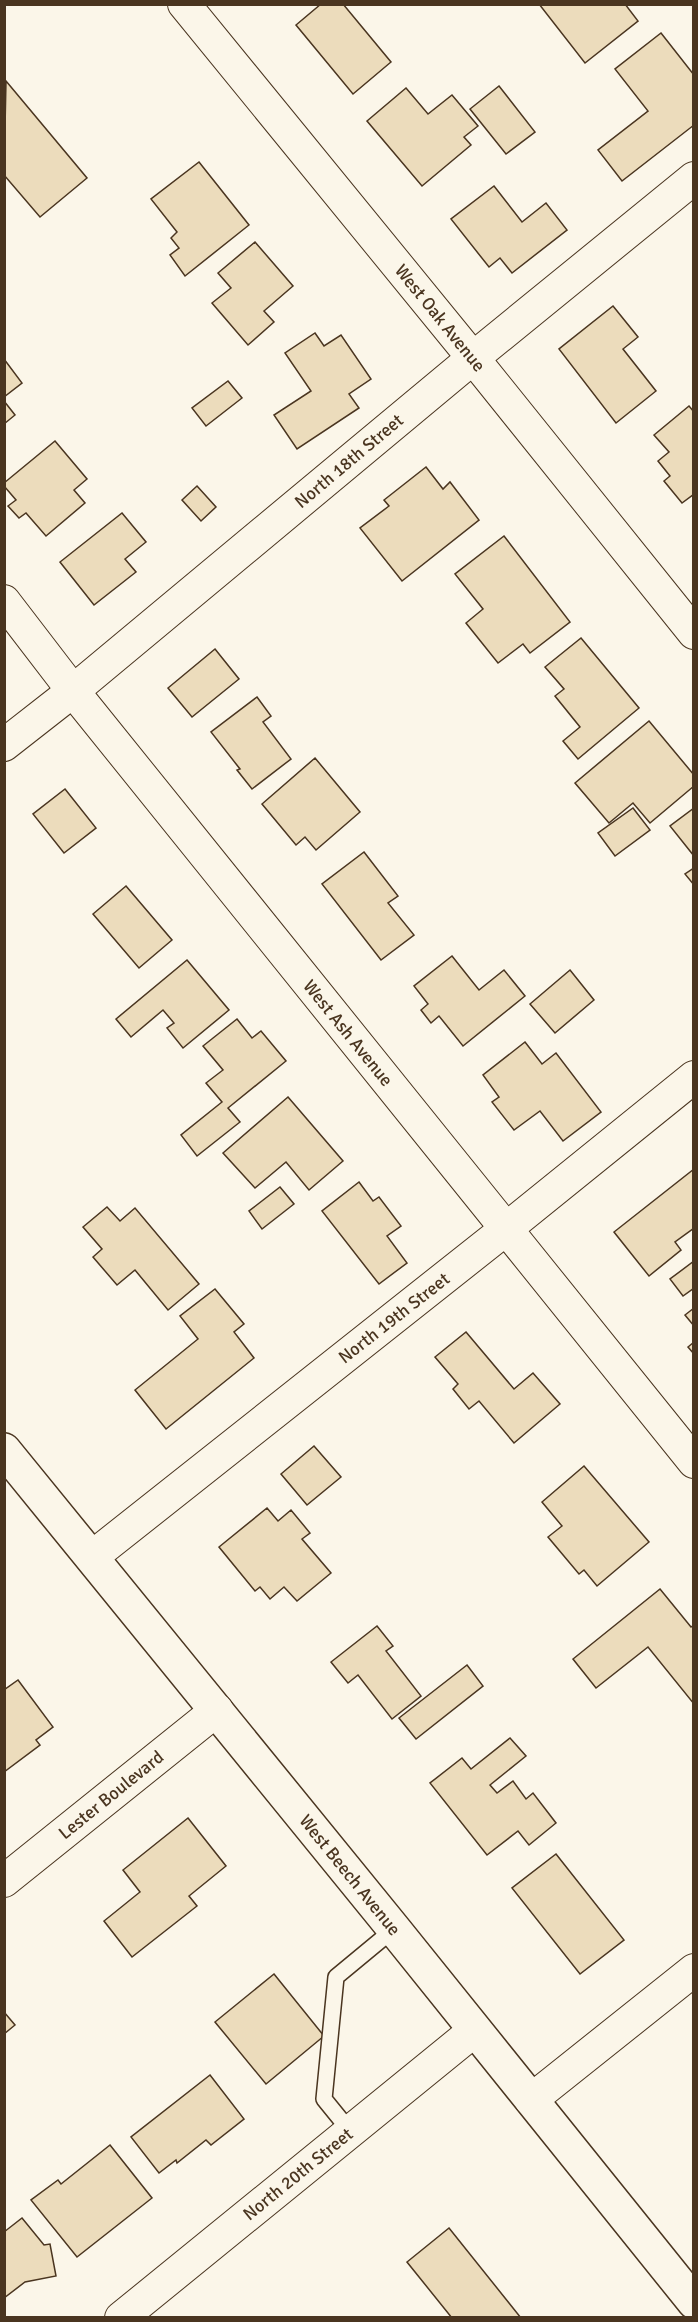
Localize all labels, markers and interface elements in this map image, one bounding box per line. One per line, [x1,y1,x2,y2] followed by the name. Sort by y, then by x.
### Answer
[390,260,490,376] street label: West Oak Avenue
[290,409,408,513] street label: North 18th Street
[298,975,398,1091] street label: West Ash Avenue
[334,1268,454,1368] street label: North 19th Street
[54,1746,168,1844] street label: Lester Boulevard
[295,1810,405,1940] street label: West Beech Avenue
[239,2123,357,2225] street label: North 20th Street

